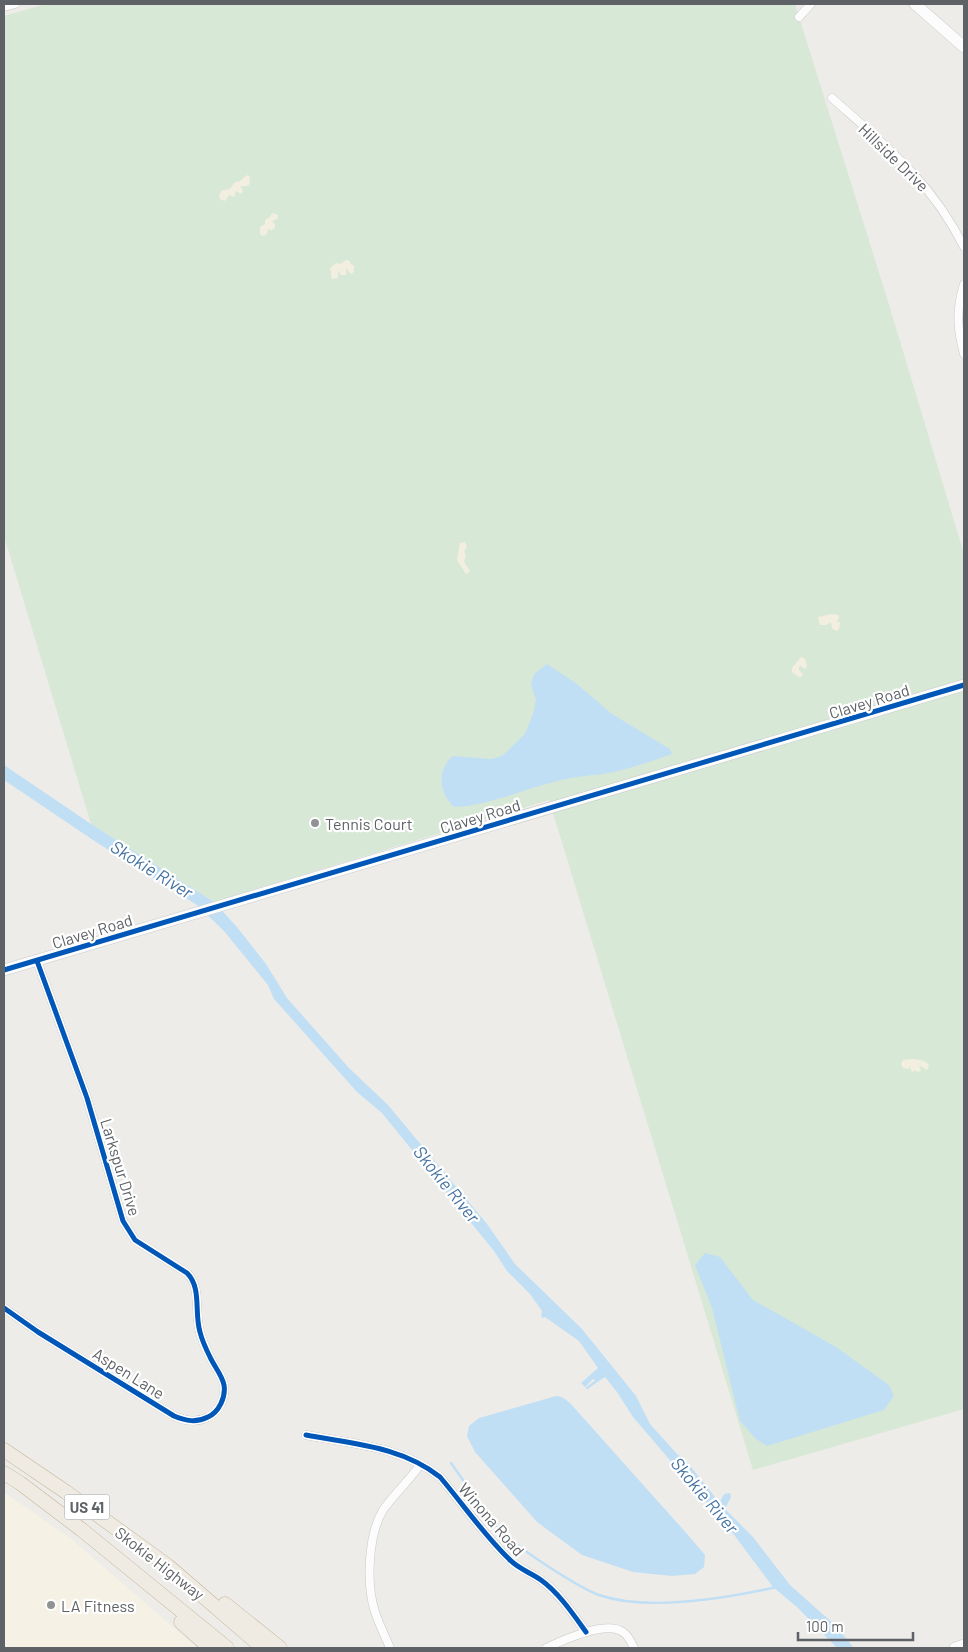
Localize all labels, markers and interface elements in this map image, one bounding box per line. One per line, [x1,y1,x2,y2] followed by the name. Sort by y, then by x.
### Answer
[855,119,933,195] street label: Hillside Drive
[826,680,912,722] street label: Clavey Road
[437,795,523,837] street label: Clavey Road
[325,814,413,833] place label: Tennis Court
[309,817,321,829] marker: Tennis Court
[107,835,198,903] water label: Skokie River
[49,910,135,952] street label: Clavey Road
[97,1116,145,1218] street label: Larkspur Drive
[409,1141,485,1228] water label: Skokie River
[90,1344,168,1402] street label: Aspen Lane
[667,1452,744,1538] water label: Skokie River
[455,1479,529,1559] street label: Winona Road
[64,1494,110,1520] road number: US 41
[112,1522,209,1604] street label: Skokie Highway
[61,1596,135,1615] place label: LA Fitness
[45,1599,57,1611] marker: LA Fitness
[798,1610,913,1642] scale bar
[806,1617,844,1635] text: 100 m

